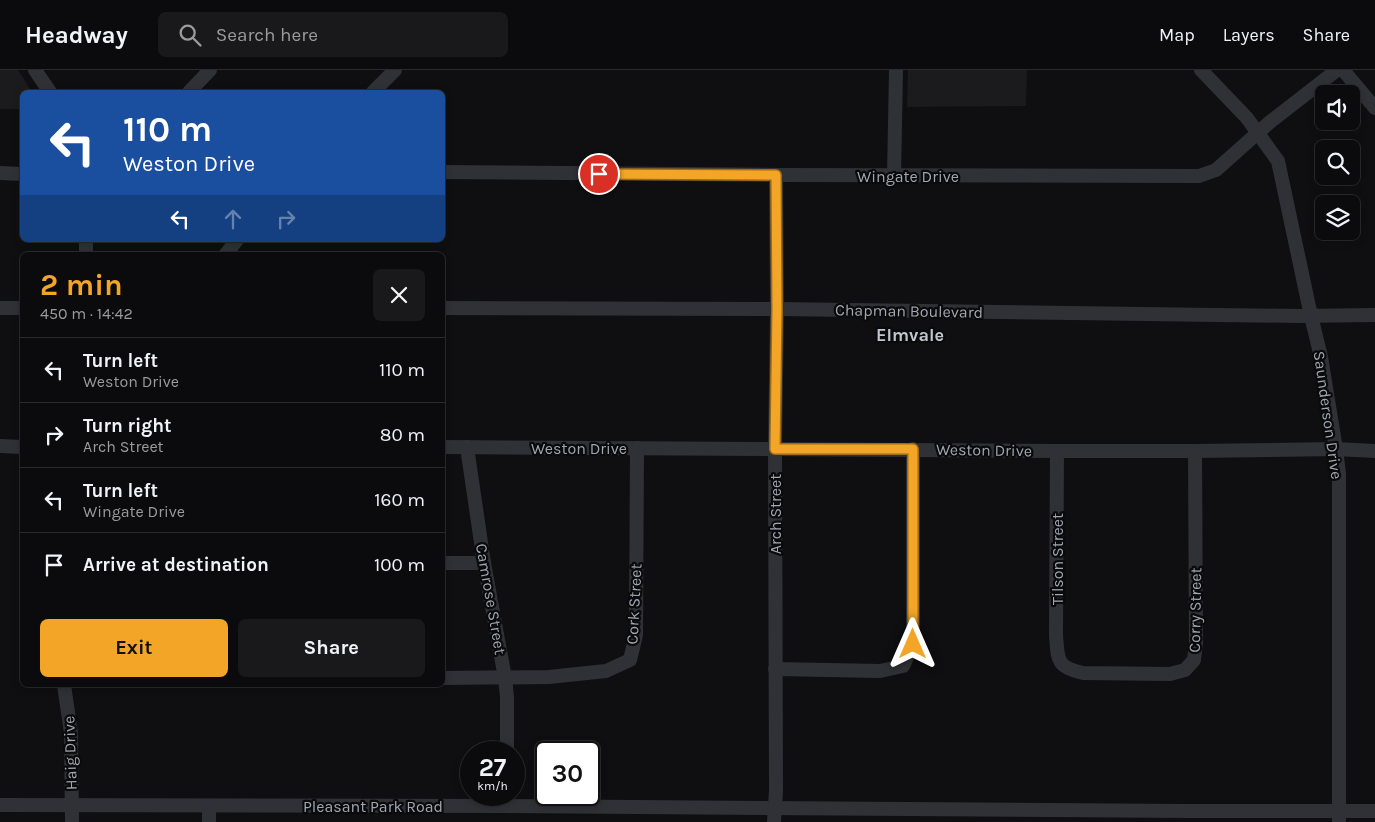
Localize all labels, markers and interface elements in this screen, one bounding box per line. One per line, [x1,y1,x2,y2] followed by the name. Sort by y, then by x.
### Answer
[158,12,508,57] search box
[25,21,128,49] text: Headway
[176,21,204,49] icon: search
[216,24,318,46] text: Search here
[1159,24,1195,46] text: Map
[1223,24,1275,46] text: Layers
[1303,24,1350,46] text: Share
[1315,85,1360,240] map controls
[1315,85,1360,130] button: sound
[123,109,212,150] text: 110 m
[40,110,105,175] icon: left
[1315,140,1360,185] button: search
[123,151,255,177] text: Weston Drive
[578,153,620,195] pin
[585,160,613,188] icon: arrive
[857,167,959,186] street label: Wingate Drive
[1315,195,1360,240] button: layers
[166,205,194,233] icon: left
[219,205,247,233] icon: ahead
[272,205,300,233] icon: right
[40,267,123,303] text: 2 min
[373,269,425,321] button: close
[835,300,983,322] street label: Chapman Boulevard
[40,304,133,323] text: 450 m · 14:42
[876,324,944,346] district label: Elmvale
[83,350,158,372] text: Turn left
[1310,350,1346,480] street label: Saunderson Drive
[40,356,68,384] icon: left
[379,359,425,381] text: 110 m
[83,372,179,391] text: Weston Drive
[83,415,172,437] text: Turn right
[40,421,68,449] icon: right
[380,424,425,446] text: 80 m
[83,437,164,456] text: Arch Street
[531,439,627,458] street label: Weston Drive
[936,440,1032,460] street label: Weston Drive
[766,474,785,554] street label: Arch Street
[83,480,158,502] text: Turn left
[40,486,68,514] icon: left
[374,489,425,511] text: 160 m
[83,502,185,521] text: Wingate Drive
[1048,513,1067,605] street label: Tilson Street
[472,542,510,656] street label: Camrose Street
[40,551,68,579] icon: arrive
[83,554,269,576] text: Arrive at destination
[374,554,425,576] text: 100 m
[622,563,646,645] street label: Cork Street
[1185,567,1205,653] street label: Corry Street
[886,617,938,669] position arrow
[40,619,228,677] button: Exit
[238,619,425,677] button: Share
[59,715,81,791] street label: Haig Drive
[535,741,600,806] speed limit sign: 30
[479,753,506,782] text: 27
[477,779,508,793] text: km/h
[303,797,443,816] street label: Pleasant Park Road

